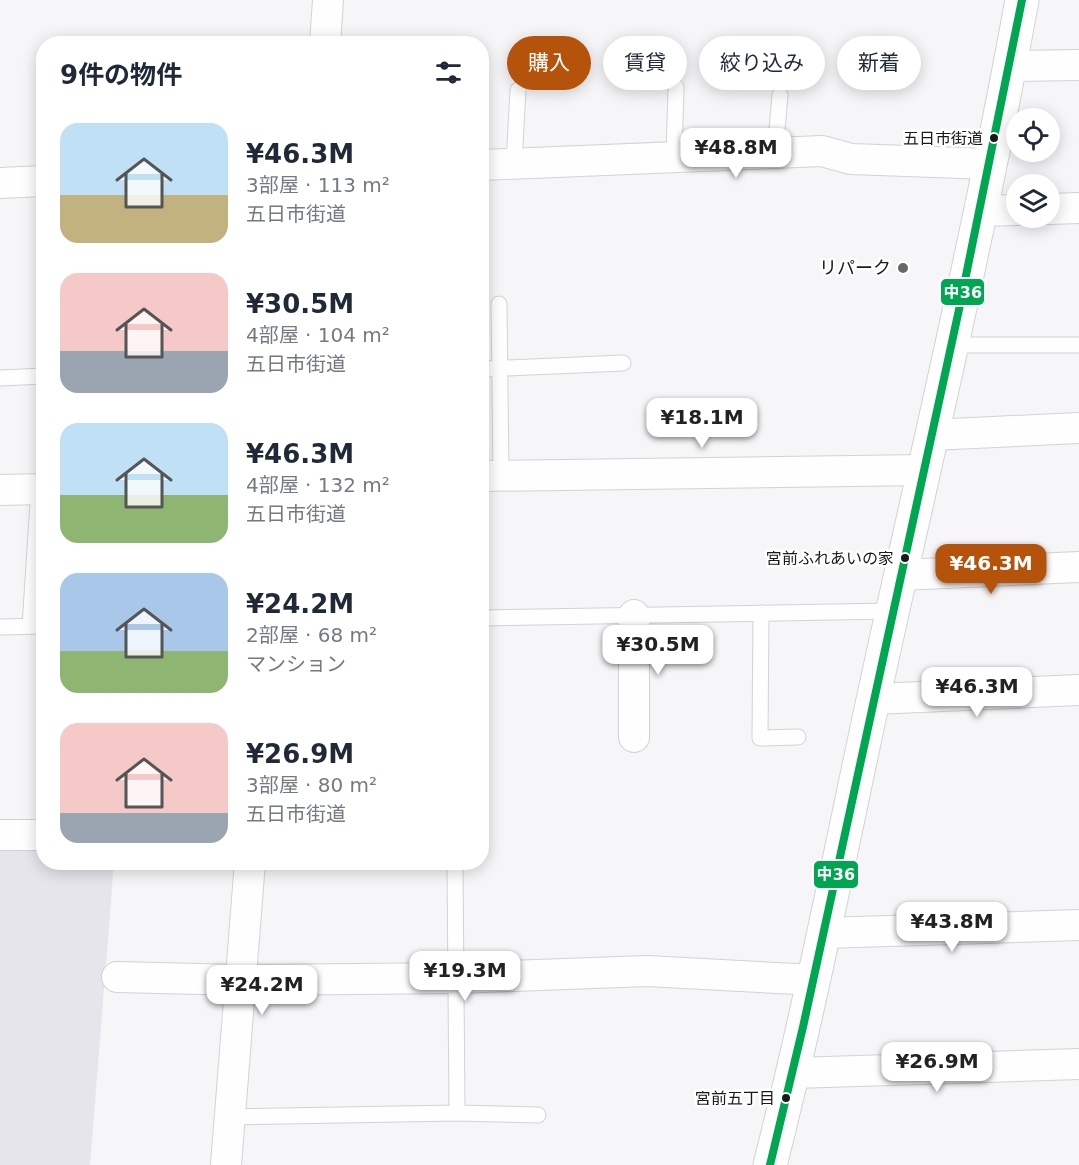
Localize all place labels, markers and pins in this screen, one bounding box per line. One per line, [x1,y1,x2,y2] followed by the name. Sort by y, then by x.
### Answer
[687,128,785,179] pin: ¥48.8M
[903,129,983,148] place label: 五日市街道
[988,132,1000,144] marker: 五日市街道
[819,257,891,278] place label: リパーク
[896,261,910,275] marker: リパーク
[653,398,751,449] pin: ¥18.1M
[942,544,1040,595] pin: ¥46.3M
[766,549,894,568] place label: 宮前ふれあいの家
[899,552,911,564] marker: 宮前ふれあいの家
[609,625,707,676] pin: ¥30.5M
[928,667,1026,718] pin: ¥46.3M
[903,902,1001,953] pin: ¥43.8M
[416,951,514,1002] pin: ¥19.3M
[213,965,311,1016] pin: ¥24.2M
[888,1042,986,1093] pin: ¥26.9M
[695,1089,775,1108] place label: 宮前五丁目
[780,1092,792,1104] marker: 宮前五丁目

